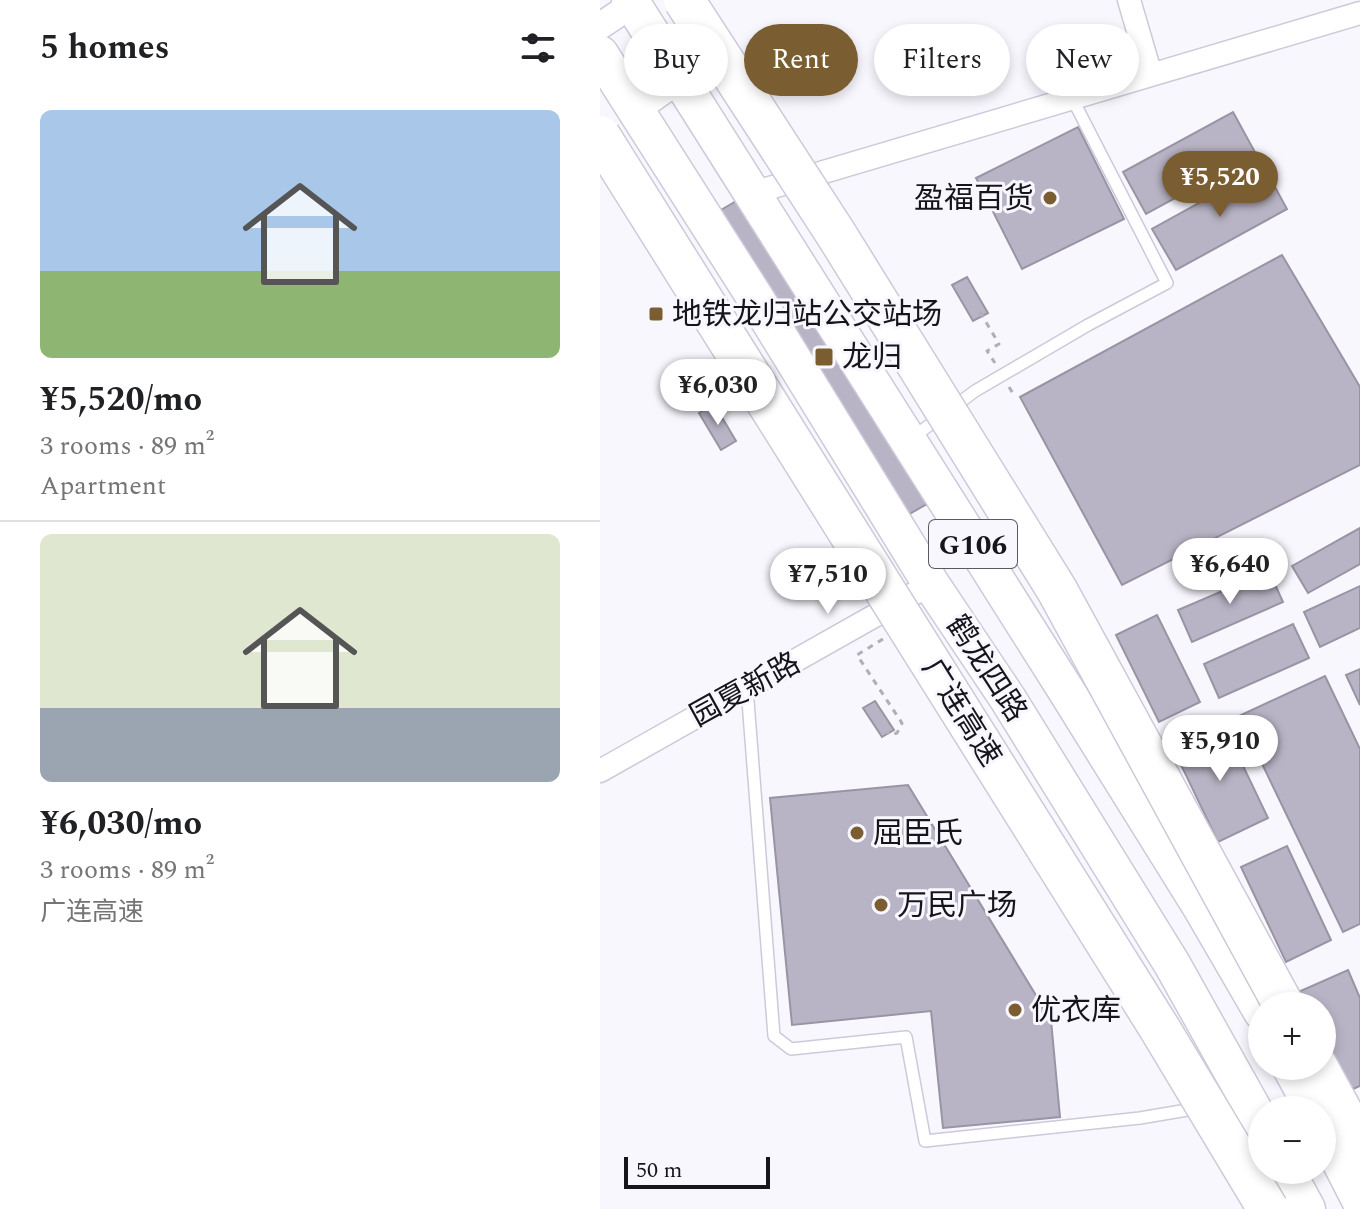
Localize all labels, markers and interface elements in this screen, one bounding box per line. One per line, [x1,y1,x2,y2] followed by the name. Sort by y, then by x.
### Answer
[40,22,170,74] text: 5 homes
[624,24,728,96] chip: Buy
[744,24,858,96] chip: Rent
[874,24,1010,96] chip: Filters
[1026,24,1139,96] chip: New
[516,26,560,70] icon: filters
[1155,151,1285,219] pin: ¥5,520
[1180,157,1260,197] text: ¥5,520
[228,162,372,306] icon: home
[914,176,1034,222] place label: 盈福百货
[1041,189,1059,207] marker: 盈福百货
[672,292,942,338] place label: 地铁龙归站公交站场
[647,305,665,323] marker: 地铁龙归站公交站场
[842,335,902,381] place label: 龙归
[813,346,835,368] marker: 龙归
[653,359,783,427] pin: ¥6,030
[678,365,758,405] text: ¥6,030
[40,374,202,426] text: ¥5,520/mo
[40,426,214,466] text: 3 rooms · 89 m²
[40,466,166,506] text: Apartment
[929,520,1017,568] road number: G106
[1165,538,1295,606] pin: ¥6,640
[1190,544,1270,584] text: ¥6,640
[763,548,893,616] pin: ¥7,510
[788,554,868,594] text: ¥7,510
[228,586,372,730] icon: home
[934,606,1038,731] street label: 鹤龙四路
[682,641,809,739] street label: 园夏新路
[910,649,1012,776] street label: 广连高速
[1155,715,1285,783] pin: ¥5,910
[1180,721,1260,761] text: ¥5,910
[40,798,202,850] text: ¥6,030/mo
[873,811,963,857] place label: 屈臣氏
[848,824,866,842] marker: 屈臣氏
[40,850,214,890] text: 3 rooms · 89 m²
[897,883,1017,929] place label: 万民广场
[40,892,144,932] text: 广连高速
[872,896,890,914] marker: 万民广场
[1031,988,1121,1034] place label: 优衣库
[1248,992,1336,1184] map controls
[1248,992,1336,1080] button: +
[1006,1001,1024,1019] marker: 优衣库
[1248,1096,1336,1184] button: −
[624,1153,770,1189] scale bar
[636,1154,682,1187] text: 50 m

